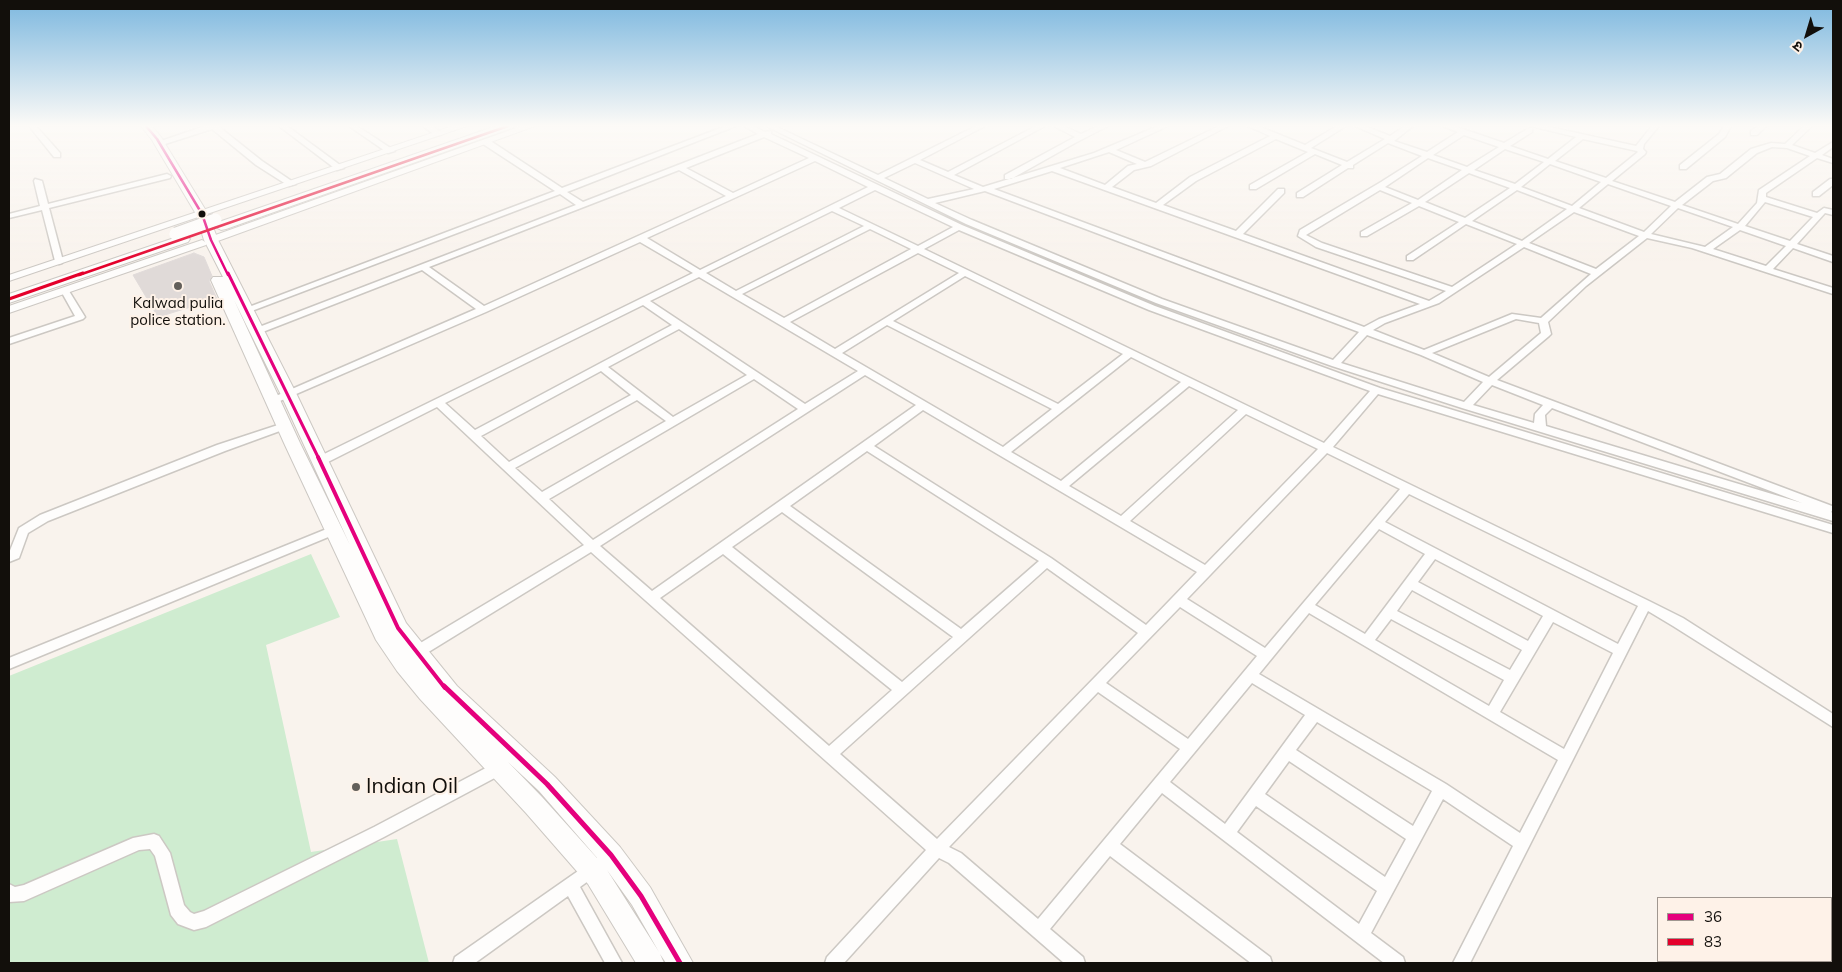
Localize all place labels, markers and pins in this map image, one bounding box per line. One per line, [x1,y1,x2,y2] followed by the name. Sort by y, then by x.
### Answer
[197,209,207,219] unlabelled marker
[172,280,184,292] marker: Kalwad pulia police station.
[130,294,226,329] place label: Kalwad pulia police station.
[366,774,458,800] place label: Indian Oil
[350,781,362,793] marker: Indian Oil

